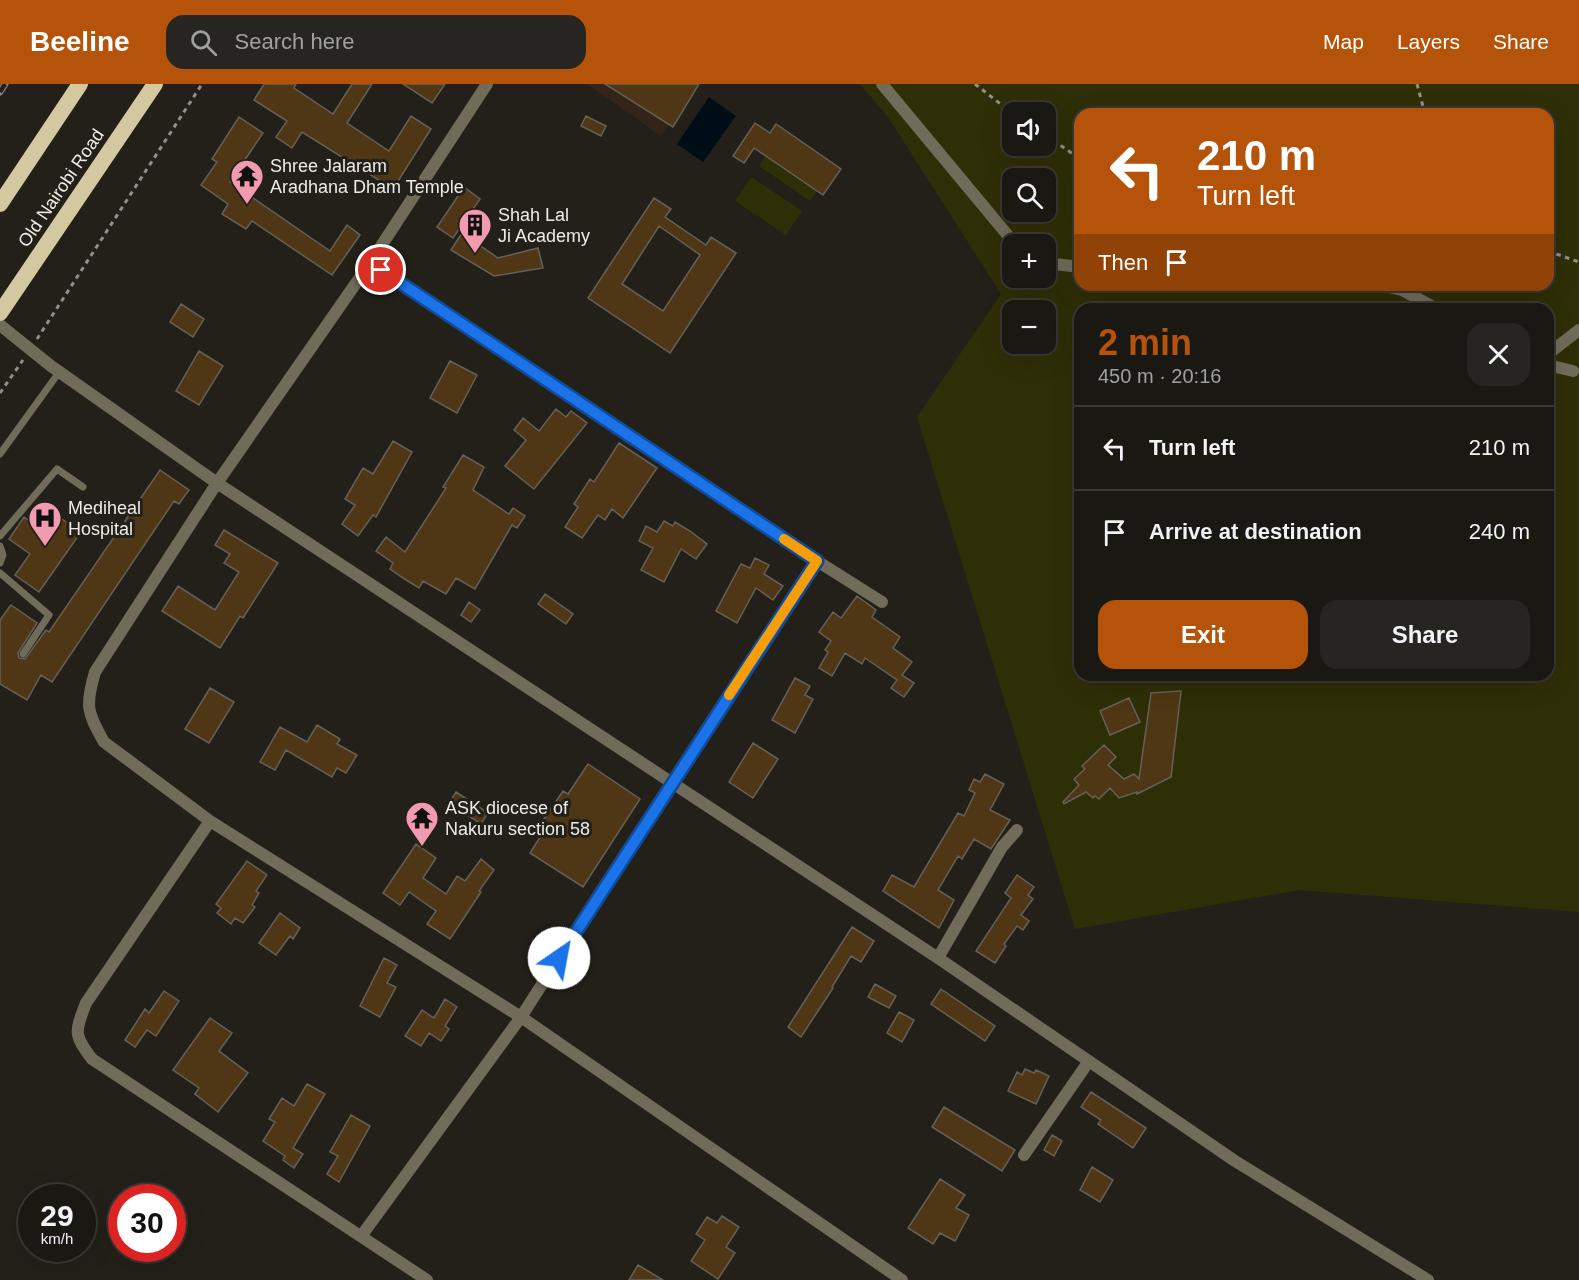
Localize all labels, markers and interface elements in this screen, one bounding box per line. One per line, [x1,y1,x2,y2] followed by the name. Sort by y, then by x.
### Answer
[166,15,586,69] search box
[30,26,130,57] text: Beeline
[187,26,220,59] icon: search
[235,29,354,54] text: Search here
[1323,30,1364,53] text: Map
[1397,30,1460,53] text: Layers
[1493,30,1549,53] text: Share
[1002,102,1056,354] map controls
[1002,102,1056,156] button: sound
[14,125,108,251] street label: Old Nairobi Road
[1098,132,1176,210] icon: left
[1197,132,1316,179] text: 210 m
[270,156,464,197] place label: Shree Jalaram Aradhana Dham Temple
[229,158,265,205] temple icon: Shree Jalaram Aradhana Dham Temple
[1002,168,1056,222] button: search
[1197,181,1295,211] text: Turn left
[498,205,590,246] place label: Shah Lal Ji Academy
[457,207,493,254] building icon: Shah Lal Ji Academy
[1002,234,1056,288] button: +
[355,244,406,295] pin
[1160,246,1193,279] icon: arrive
[1098,250,1148,275] text: Then
[364,253,397,286] icon: arrive
[1002,300,1056,354] button: −
[1098,322,1192,363] text: 2 min
[1467,323,1530,386] button: close
[1098,365,1221,387] text: 450 m · 20:16
[1098,432,1131,465] icon: left
[1149,435,1235,460] text: Turn left
[1469,435,1530,460] text: 210 m
[68,498,141,539] place label: Mediheal Hospital
[27,500,63,547] hospital icon: Mediheal Hospital
[1098,516,1131,549] icon: arrive
[1149,519,1362,544] text: Arrive at destination
[1469,519,1530,544] text: 240 m
[1098,600,1308,669] button: Exit
[1320,600,1530,669] button: Share
[445,798,590,839] place label: ASK diocese of Nakuru section 58
[404,800,440,847] temple icon: ASK diocese of Nakuru section 58
[527,926,591,990] position arrow
[108,1184,186,1262] speed limit sign: 30
[40,1199,74,1232] text: 29
[41,1230,73,1247] text: km/h

